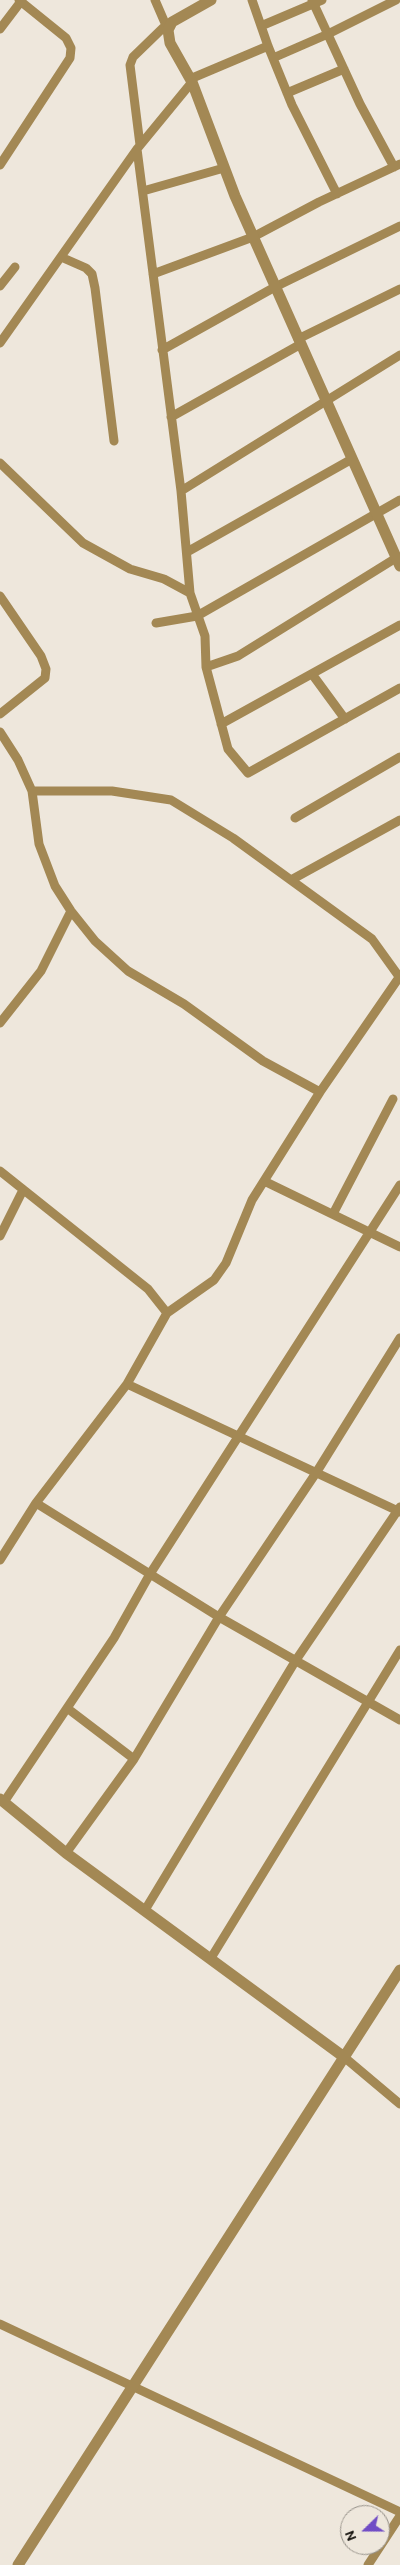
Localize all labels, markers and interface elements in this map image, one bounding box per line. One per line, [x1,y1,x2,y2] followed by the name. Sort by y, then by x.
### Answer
[340,2505,390,2555] north arrow
[342,2528,361,2543] text: N

